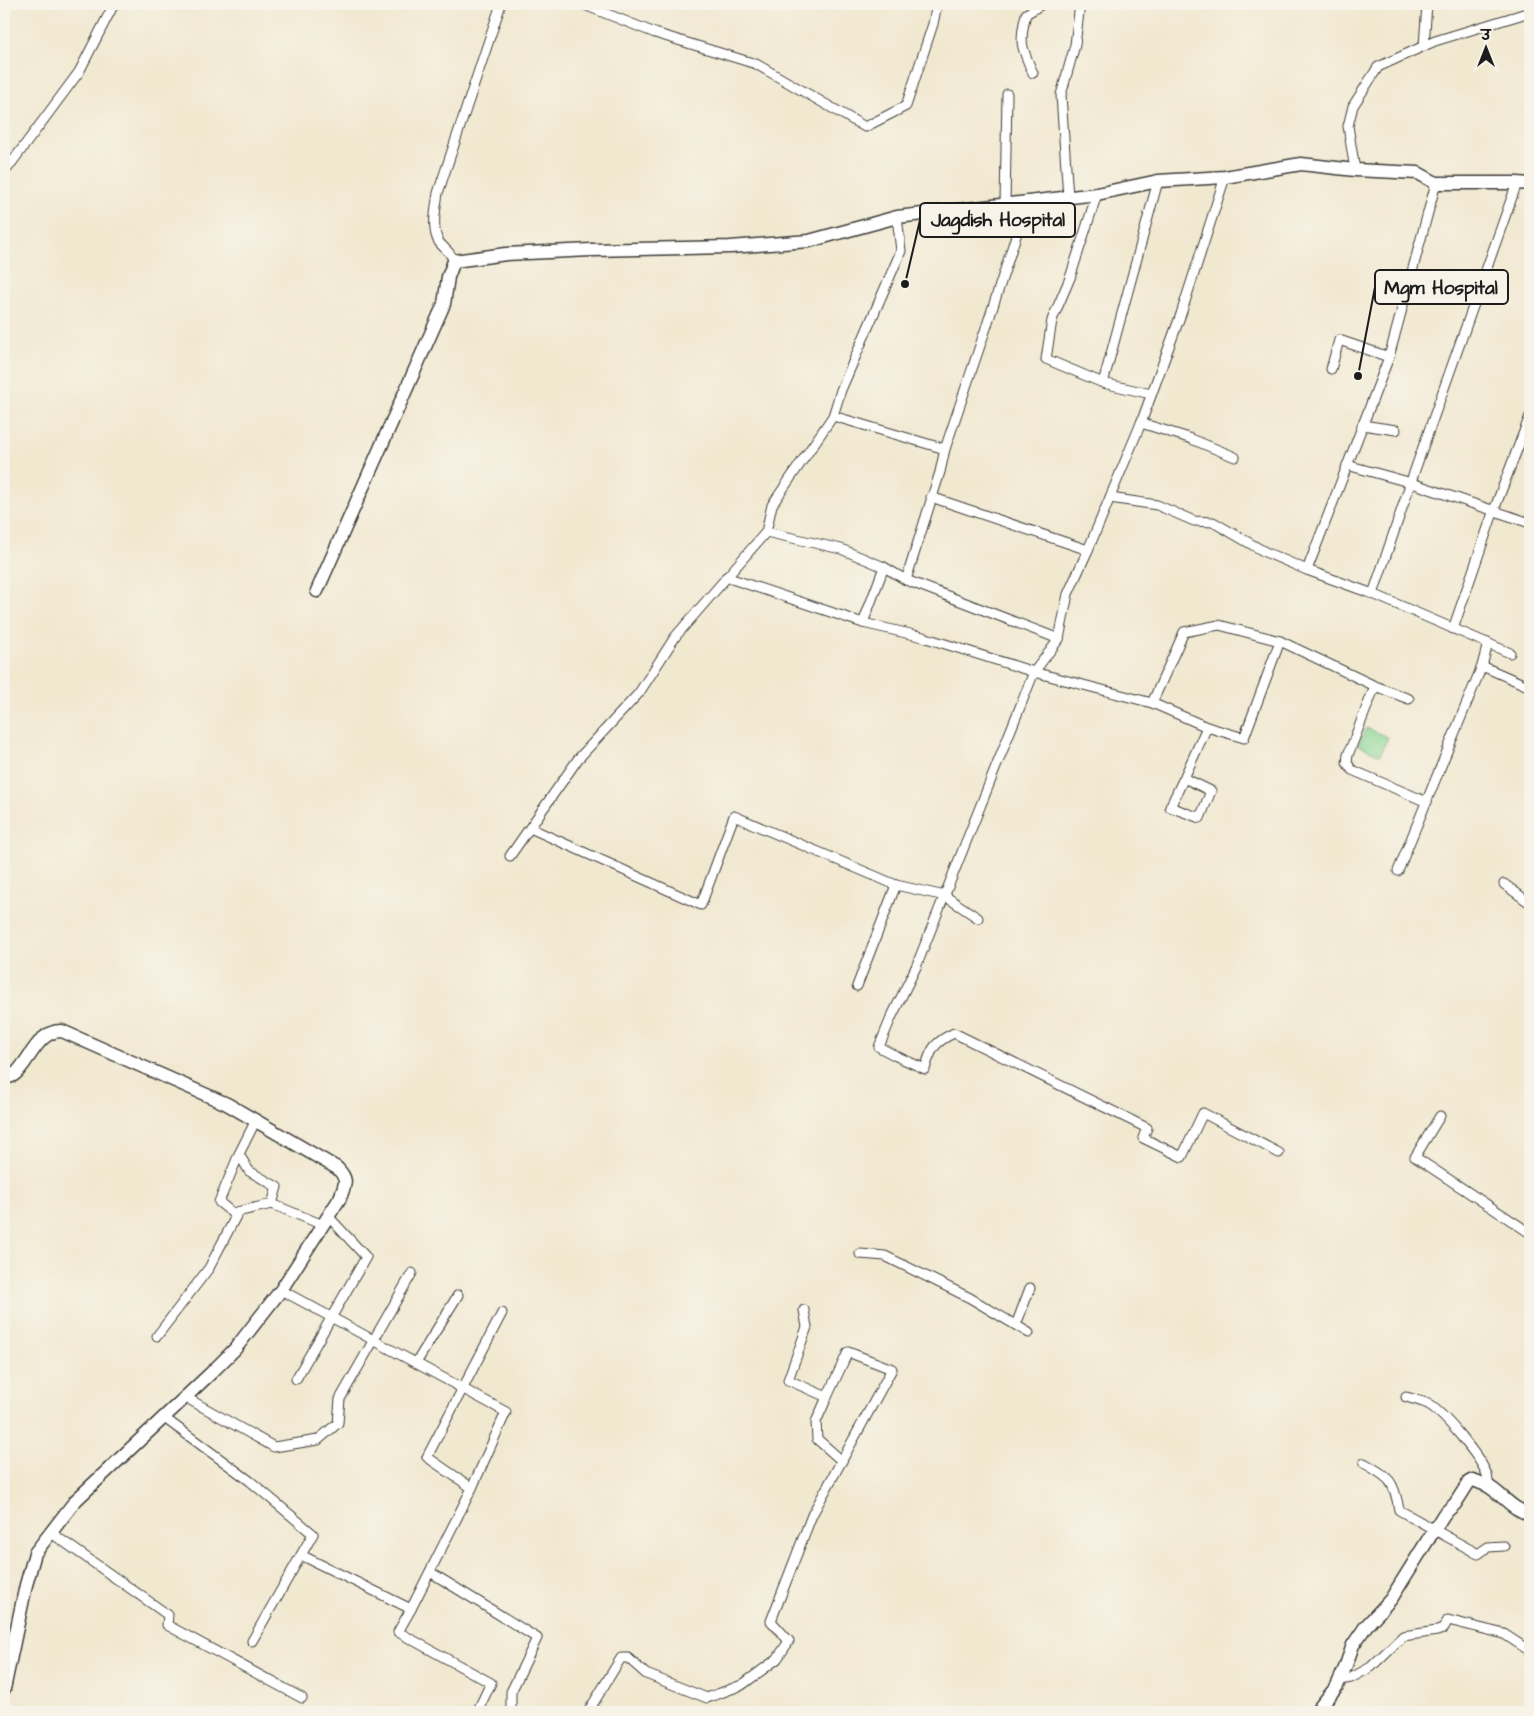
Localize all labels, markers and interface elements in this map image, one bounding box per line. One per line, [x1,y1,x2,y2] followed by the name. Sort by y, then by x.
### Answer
[1462,22,1512,72] north arrow
[1479,26,1492,46] text: उ
[920,203,1075,237] callout: Jagdish Hospital
[930,207,1065,235] text: Jagdish Hospital
[1375,270,1508,304] callout: Mgm Hospital
[1384,275,1498,303] text: Mgm Hospital

